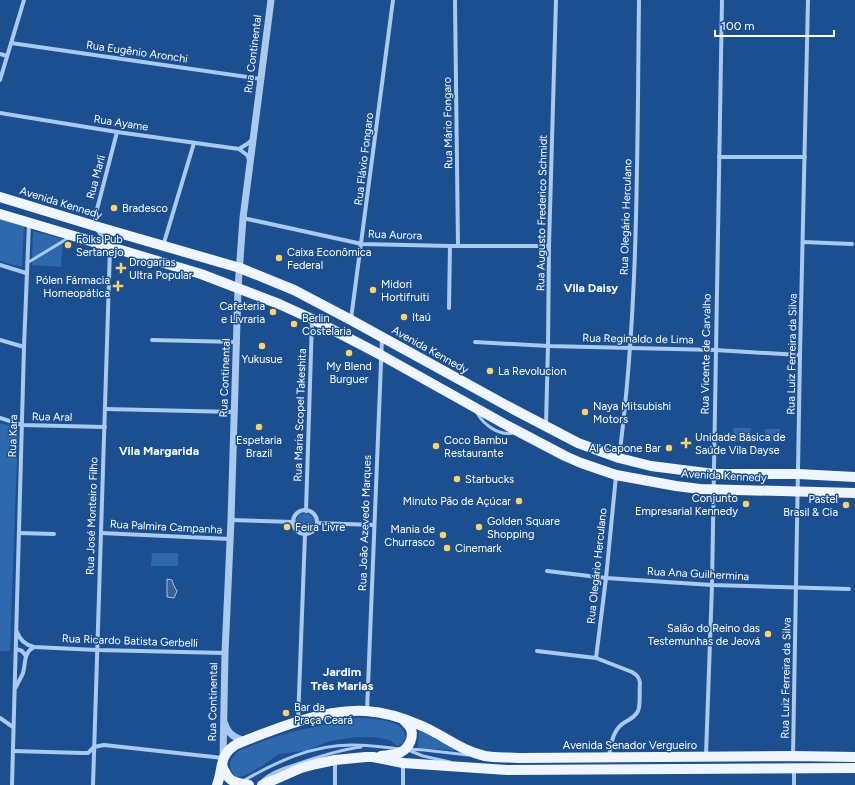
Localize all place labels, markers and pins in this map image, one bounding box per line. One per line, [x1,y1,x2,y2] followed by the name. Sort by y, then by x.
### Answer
[122,202,168,215] place label: Bradesco
[109,203,119,213] marker: Bradesco
[76,233,124,259] place label: Folks Pub Sertanejo
[63,240,73,250] marker: Folks Pub Sertanejo
[287,246,371,272] place label: Caixa Econômica Federal
[274,253,284,263] marker: Caixa Econômica Federal
[129,256,193,282] place label: Drogarias Ultra Popular
[116,263,126,273] marker: Drogarias Ultra Popular
[36,274,110,300] place label: Pólen Fármacia Homeopática
[381,278,429,304] place label: Midori Hortifruiti
[113,281,123,291] marker: Pólen Fármacia Homeopática
[368,285,378,295] marker: Midori Hortifruiti
[219,300,265,326] place label: Cafeteria e Livraria
[268,307,278,317] marker: Cafeteria e Livraria
[412,311,431,324] place label: Itaú
[302,312,351,338] place label: Berlin Costelaria
[399,312,409,322] marker: Itaú
[289,319,299,329] marker: Berlin Costelaria
[257,341,267,351] marker: Yukusue
[344,348,354,358] marker: My Blend Burguer
[241,353,283,366] place label: Yukusue
[326,360,372,386] place label: My Blend Burguer
[498,365,566,378] place label: La Revolucion
[485,366,495,376] marker: La Revolucion
[593,400,671,426] place label: Naya Mitsubishi Motors
[580,407,590,417] marker: Naya Mitsubishi Motors
[254,422,264,432] marker: Espetaria Brazil
[695,431,785,457] place label: Unidade Básica de Saúde Vila Dayse
[236,434,282,460] place label: Espetaria Brazil
[444,434,508,460] place label: Coco Bambu Restaurante
[680,437,692,449] marker: Unidade Básica de Saúde Vila Dayse
[431,441,441,451] marker: Coco Bambu Restaurante
[589,442,661,455] place label: Al' Capone Bar
[664,443,674,453] marker: Al' Capone Bar
[465,473,514,486] place label: Starbucks
[452,474,462,484] marker: Starbucks
[635,492,738,518] place label: Conjunto Empresarial Kennedy
[783,493,838,519] place label: Pastel Brasil & Cia
[403,495,511,508] place label: Minuto Pão de Açúcar
[514,496,524,506] marker: Minuto Pão de Açúcar
[741,499,751,509] marker: Conjunto Empresarial Kennedy
[841,500,851,510] marker: Pastel Brasil & Cia
[487,515,560,541] place label: Golden Square Shopping
[295,521,345,534] place label: Feira Livre
[282,522,292,532] marker: Feira Livre
[474,522,484,532] marker: Golden Square Shopping
[384,523,435,549] place label: Mania de Churrasco
[438,530,448,540] marker: Mania de Churrasco
[455,542,502,555] place label: Cinemark
[442,543,452,553] marker: Cinemark
[648,622,760,648] place label: Salão do Reino das Testemunhas de Jeová
[763,629,773,639] marker: Salão do Reino das Testemunhas de Jeová
[294,701,353,727] place label: Bar da Praça Ceará
[281,708,291,718] marker: Bar da Praça Ceará

